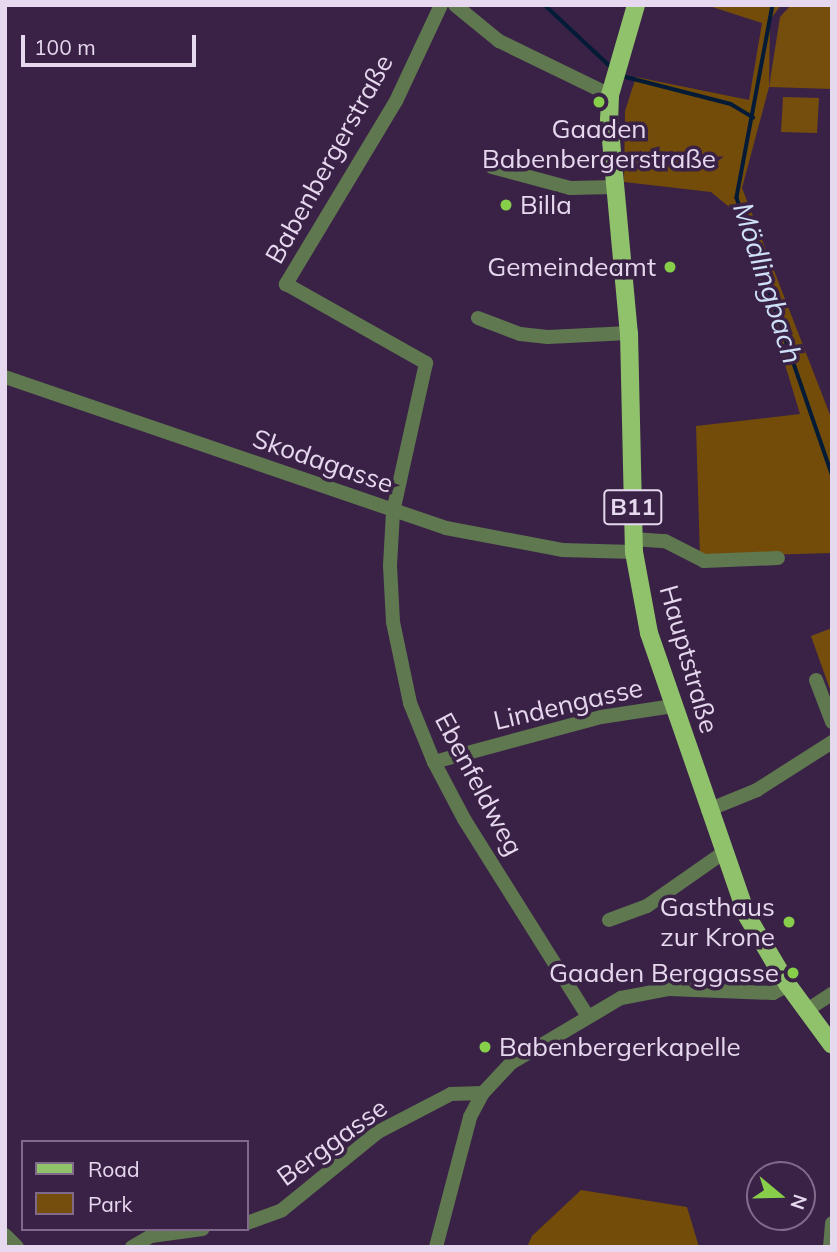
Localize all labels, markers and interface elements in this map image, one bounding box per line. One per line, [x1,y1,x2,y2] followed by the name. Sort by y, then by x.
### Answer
[24,21,200,65] scale bar
[34,34,96,60] text: 100 m
[259,49,399,269] street label: Babenbergerstraße
[591,94,607,110] marker: Gaaden Babenbergerstraße
[482,113,716,174] place label: Gaaden Babenbergerstraße
[520,189,572,221] place label: Billa
[498,197,514,213] marker: Billa
[726,198,810,368] water label: Mödlingbach
[487,251,656,283] place label: Gemeindeamt
[662,259,678,275] marker: Gemeindeamt
[249,422,397,500] street label: Skodagasse
[603,486,663,528] road number: B11
[653,581,725,737] street label: Hauptstraße
[491,672,645,736] street label: Lindengasse
[428,707,530,861] street label: Ebenfeldweg
[660,891,775,953] place label: Gasthaus zur Krone
[781,914,797,930] marker: Gasthaus zur Krone
[549,957,779,989] place label: Gaaden Berggasse
[785,965,801,981] marker: Gaaden Berggasse
[499,1031,741,1063] place label: Babenbergerkapelle
[477,1039,493,1055] marker: Babenbergerkapelle
[271,1092,393,1192] street label: Berggasse
[21,1140,248,1231] legend
[88,1156,139,1182] text: Road
[746,1161,816,1231] north arrow
[88,1191,132,1217] text: Park
[785,1191,813,1213] text: N

